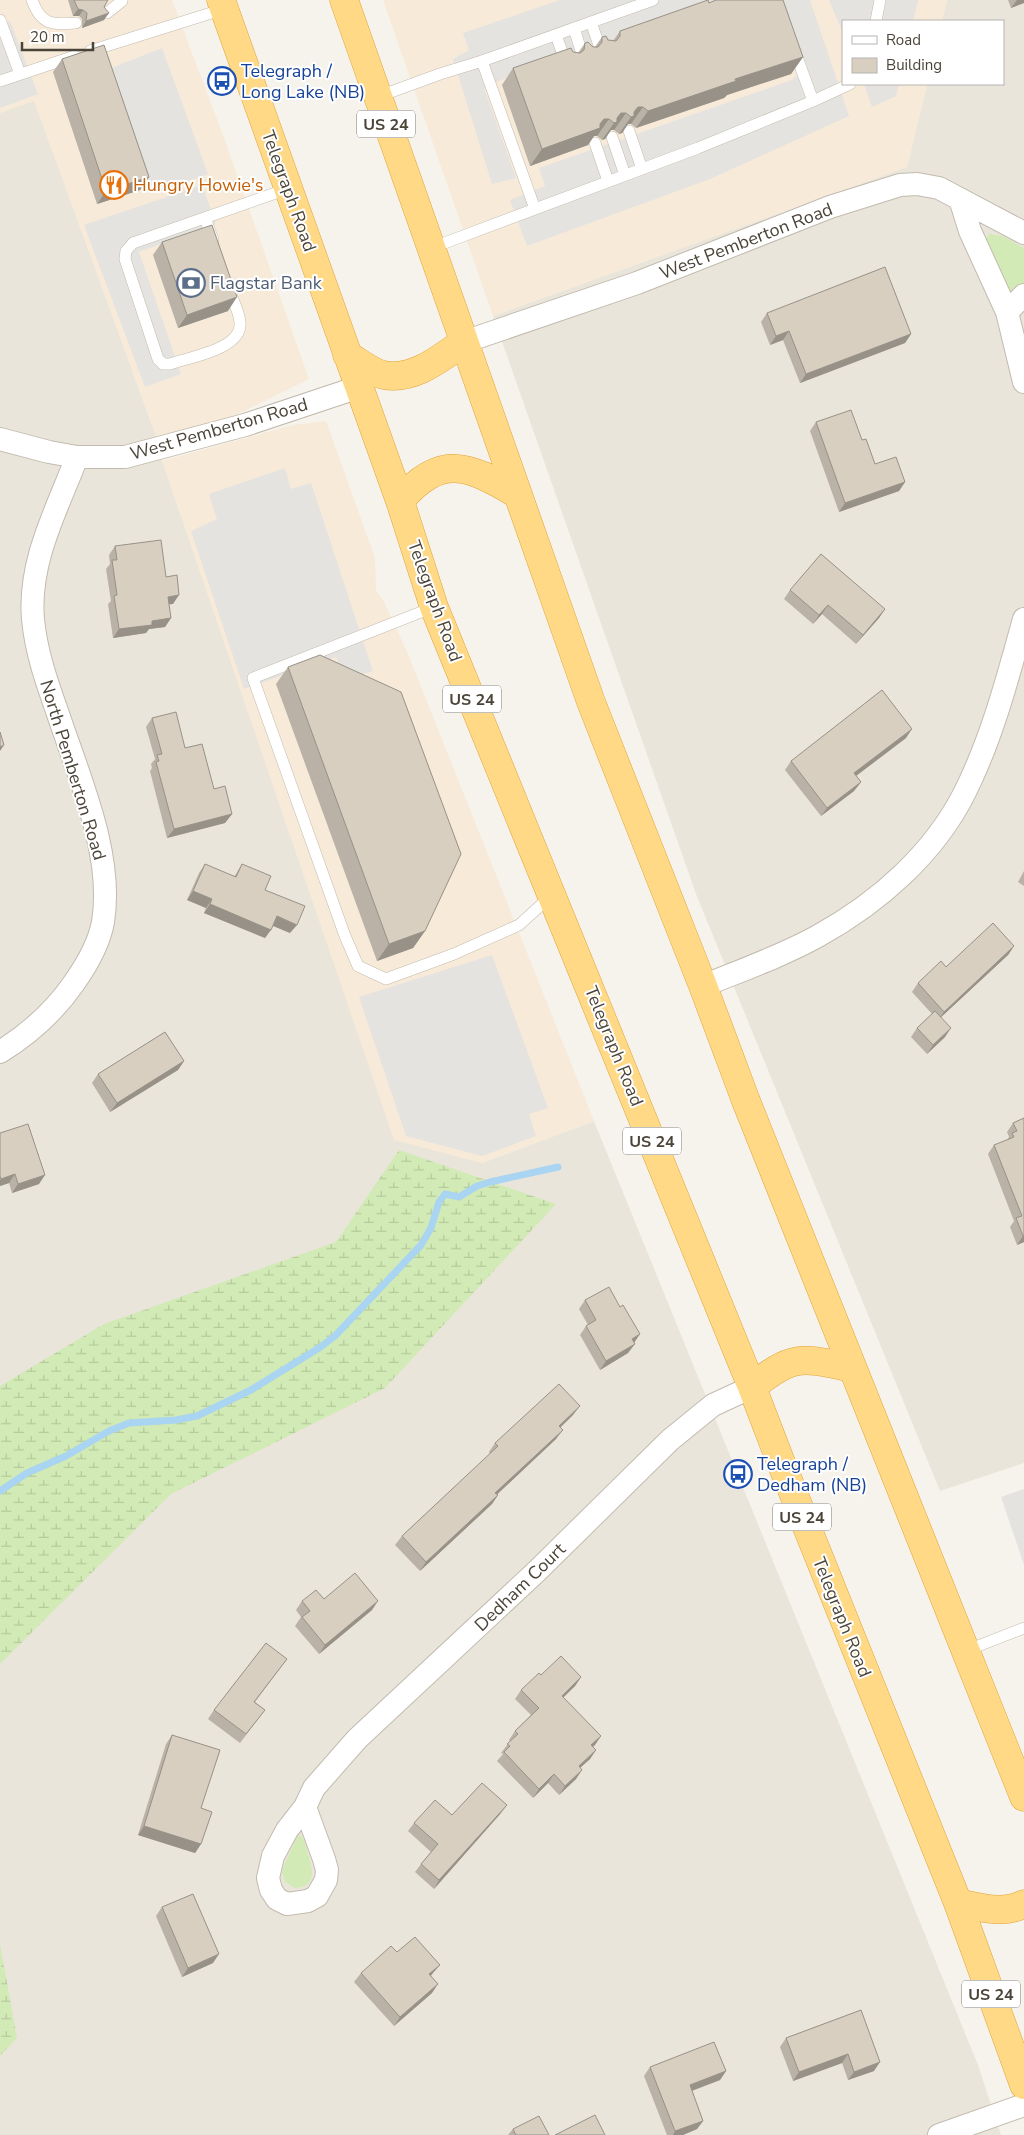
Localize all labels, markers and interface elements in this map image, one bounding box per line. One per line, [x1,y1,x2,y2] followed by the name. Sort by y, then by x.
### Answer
[22,20,94,52] scale bar
[842,20,1004,85] legend
[30,27,65,47] text: 20 m
[886,30,921,50] text: Road
[886,55,942,75] text: Building
[241,59,365,104] place label: Telegraph / Long Lake (NB)
[207,66,237,96] bus stop icon: Telegraph / Long Lake (NB)
[357,110,415,138] road number: US 24
[256,127,322,255] street label: Telegraph Road
[99,170,129,200] restaurant icon: Hungry Howie's
[133,173,264,197] place label: Hungry Howie's
[656,197,836,285] street label: West Pemberton Road
[176,268,206,298] bank icon: Flagstar Bank
[210,271,323,295] place label: Flagstar Bank
[127,392,311,466] street label: West Pemberton Road
[402,537,468,665] street label: Telegraph Road
[34,677,112,863] street label: North Pemberton Road
[443,686,501,712] road number: US 24
[579,982,649,1110] street label: Telegraph Road
[623,1128,681,1154] road number: US 24
[757,1452,867,1497] place label: Telegraph / Dedham (NB)
[723,1459,753,1489] bus stop icon: Telegraph / Dedham (NB)
[773,1504,831,1530] road number: US 24
[469,1537,571,1637] street label: Dedham Court
[807,1553,877,1681] street label: Telegraph Road
[962,1980,1020,2008] road number: US 24

